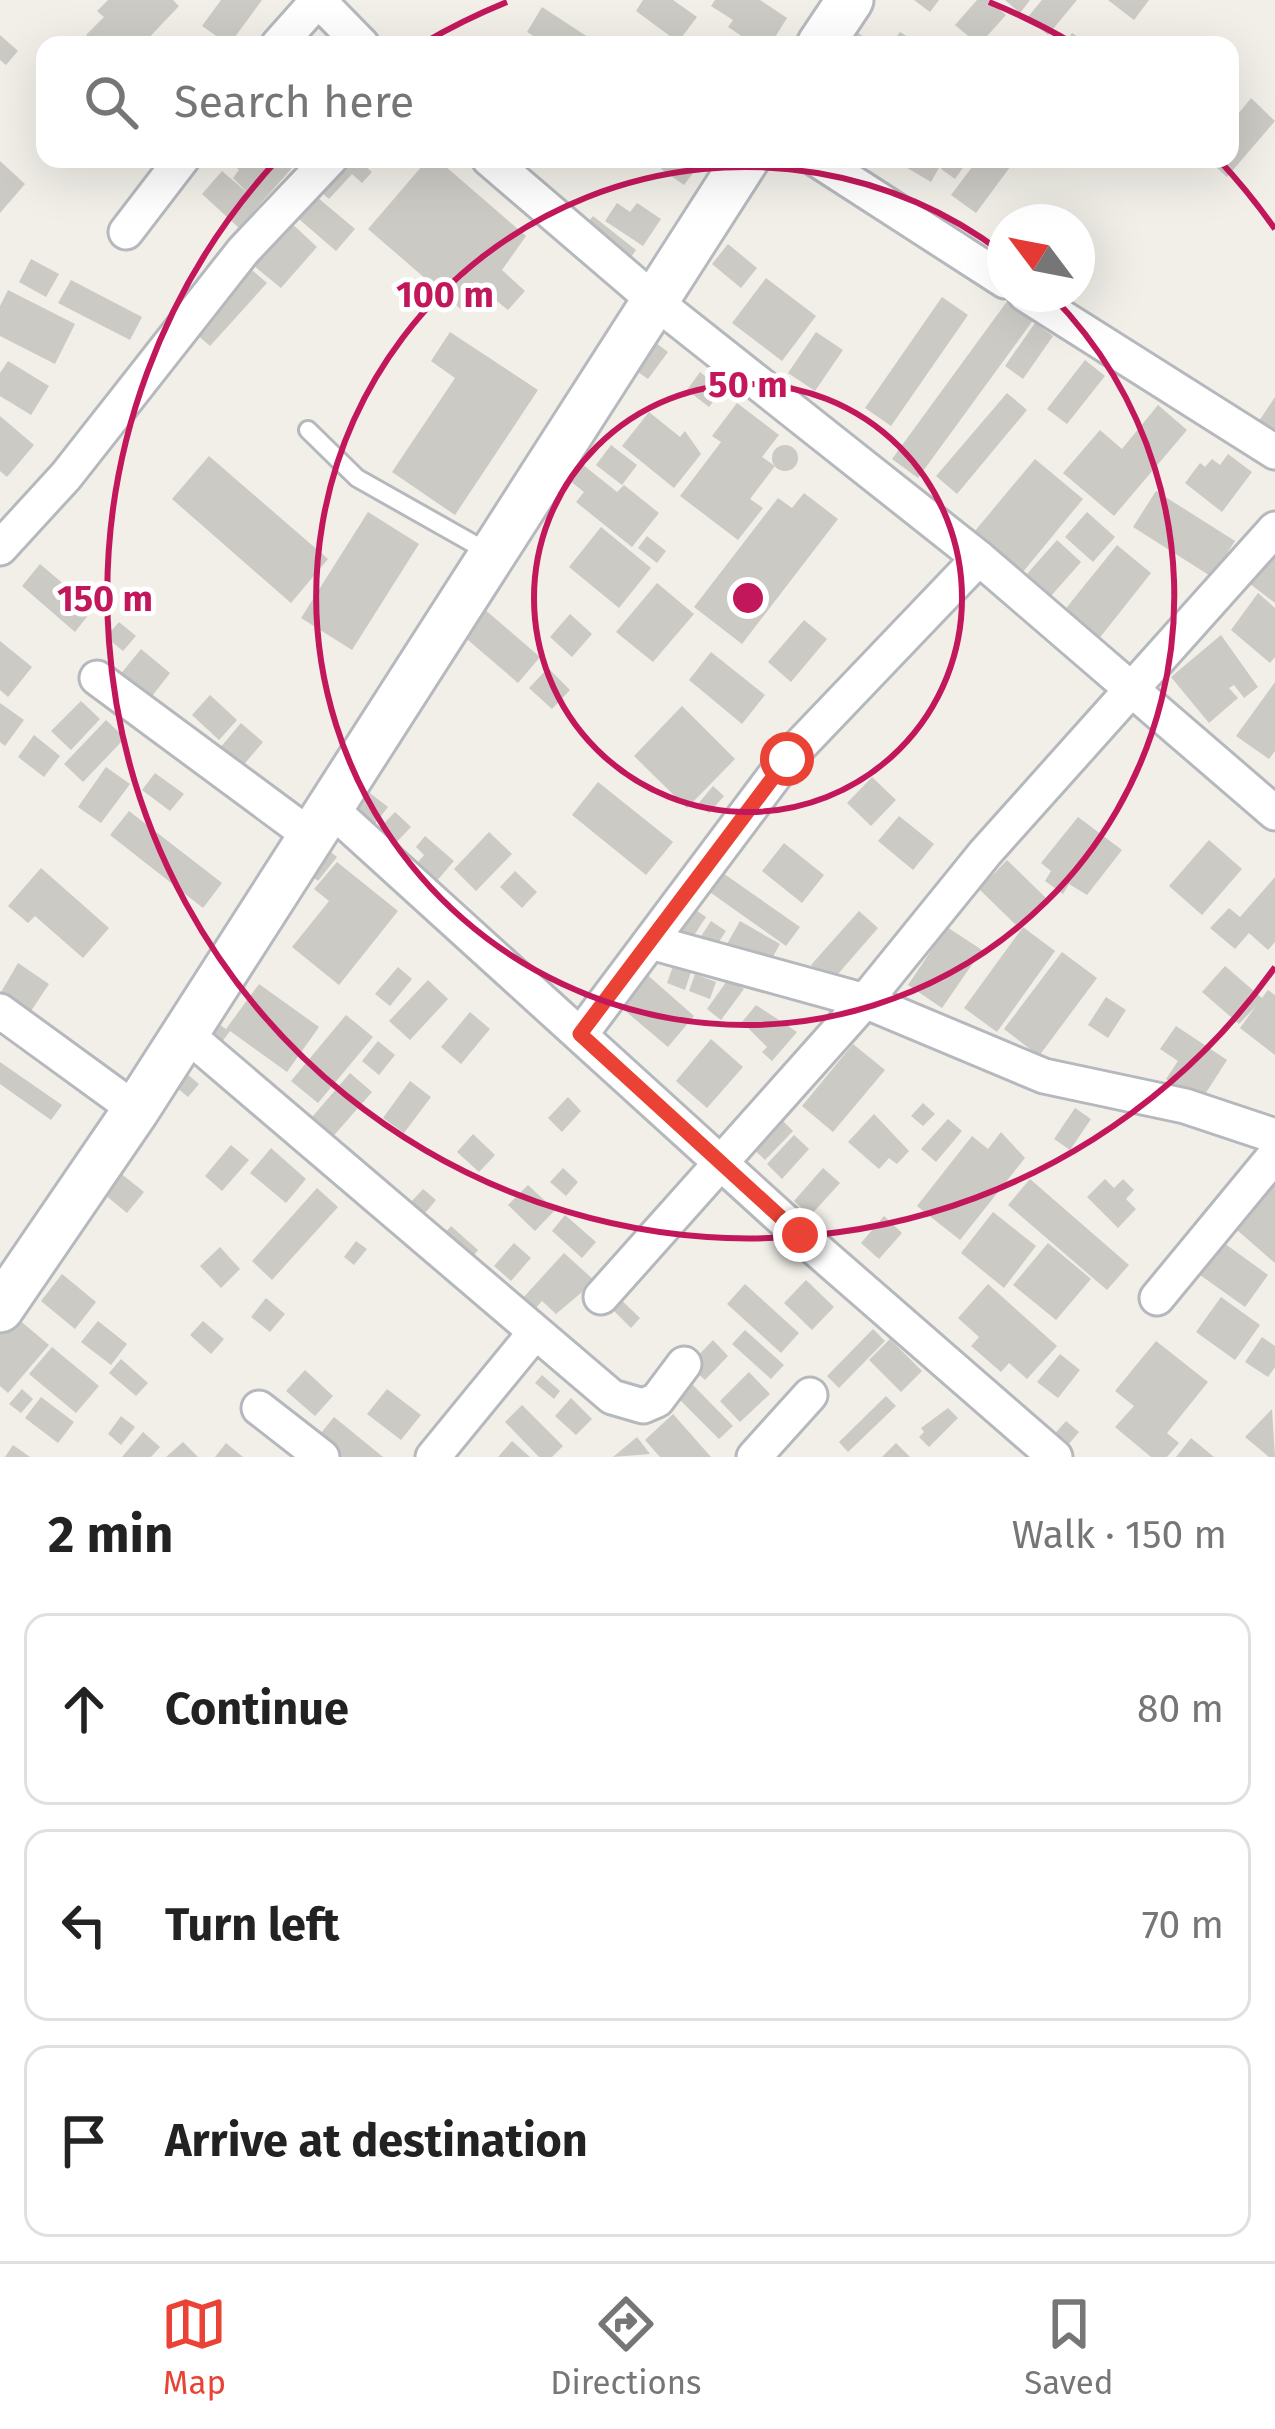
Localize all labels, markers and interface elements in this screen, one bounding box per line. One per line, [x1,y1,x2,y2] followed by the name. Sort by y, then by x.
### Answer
[36,36,1239,168] search box
[78,69,144,135] icon: search
[174,75,414,129] text: Search here
[987,204,1095,312] north arrow
[396,273,494,317] text: 100 m
[708,363,788,407] text: 50 m
[57,577,153,621] text: 150 m
[727,577,769,619] centre of rings
[760,732,814,786] route start
[773,1208,827,1262] route end
[48,1504,173,1566] text: 2 min
[1012,1512,1227,1558] text: Walk · 150 m
[51,1676,117,1742] icon: ahead
[165,1682,349,1736] text: Continue
[1137,1686,1224,1732] text: 80 m
[51,1892,117,1958] icon: left
[165,1898,339,1952] text: Turn left
[1142,1902,1224,1948] text: 70 m
[51,2108,117,2174] icon: arrive
[165,2114,588,2168] text: Arrive at destination
[161,2291,227,2403] tab: Map
[550,2291,702,2403] tab: Directions
[1024,2291,1114,2403] tab: Saved

